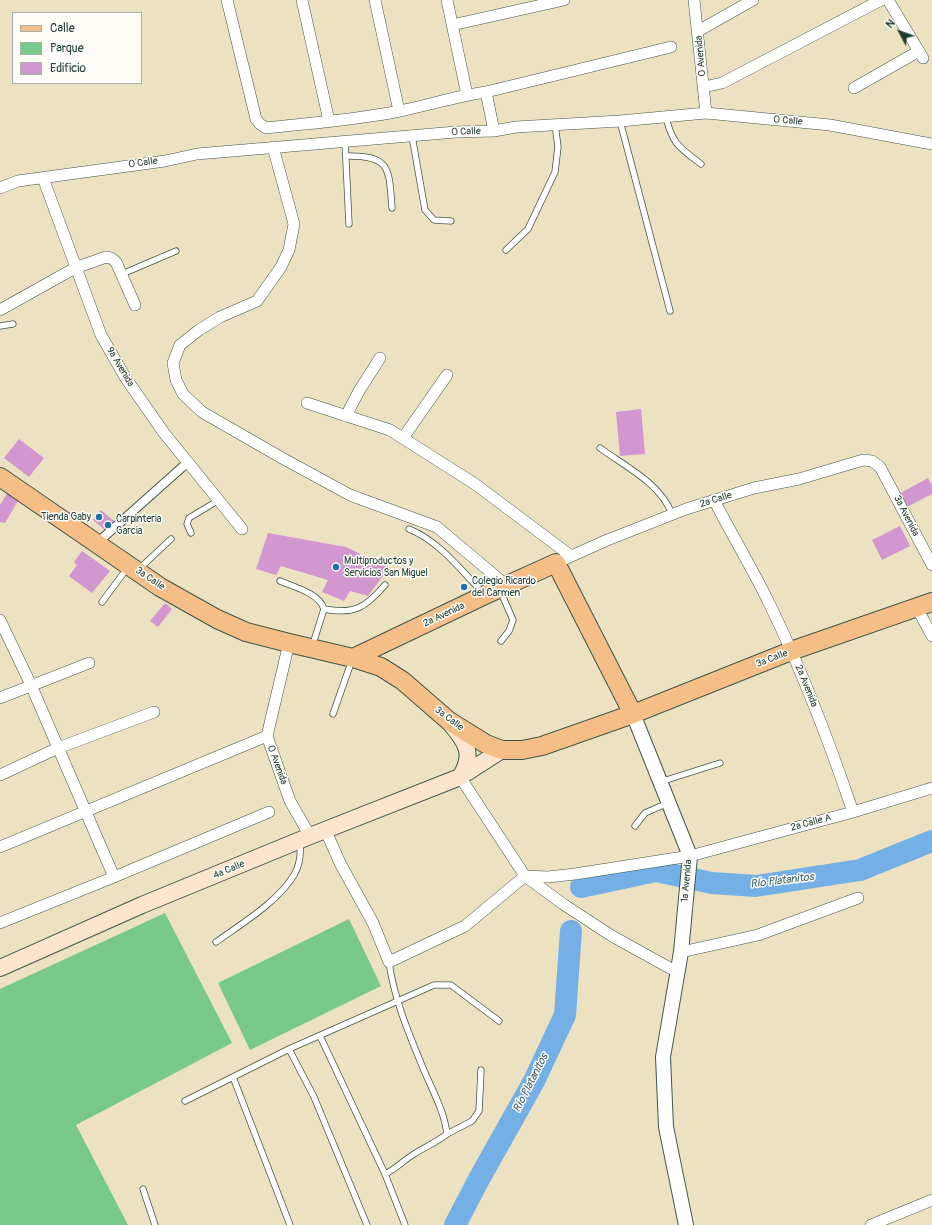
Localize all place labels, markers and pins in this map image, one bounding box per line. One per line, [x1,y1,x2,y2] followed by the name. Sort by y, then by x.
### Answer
[41,511,91,523] place label: Tienda Gaby
[94,512,104,522] marker: Tienda Gaby
[116,513,161,536] place label: Carpinteria Garcia
[103,520,113,530] marker: Carpinteria Garcia
[344,555,428,578] place label: Multiproductos y Servicios San Miguel
[331,562,341,572] marker: Multiproductos y Servicios San Miguel
[472,575,536,598] place label: Colegio Ricardo del Carmen
[459,582,469,592] marker: Colegio Ricardo del Carmen

